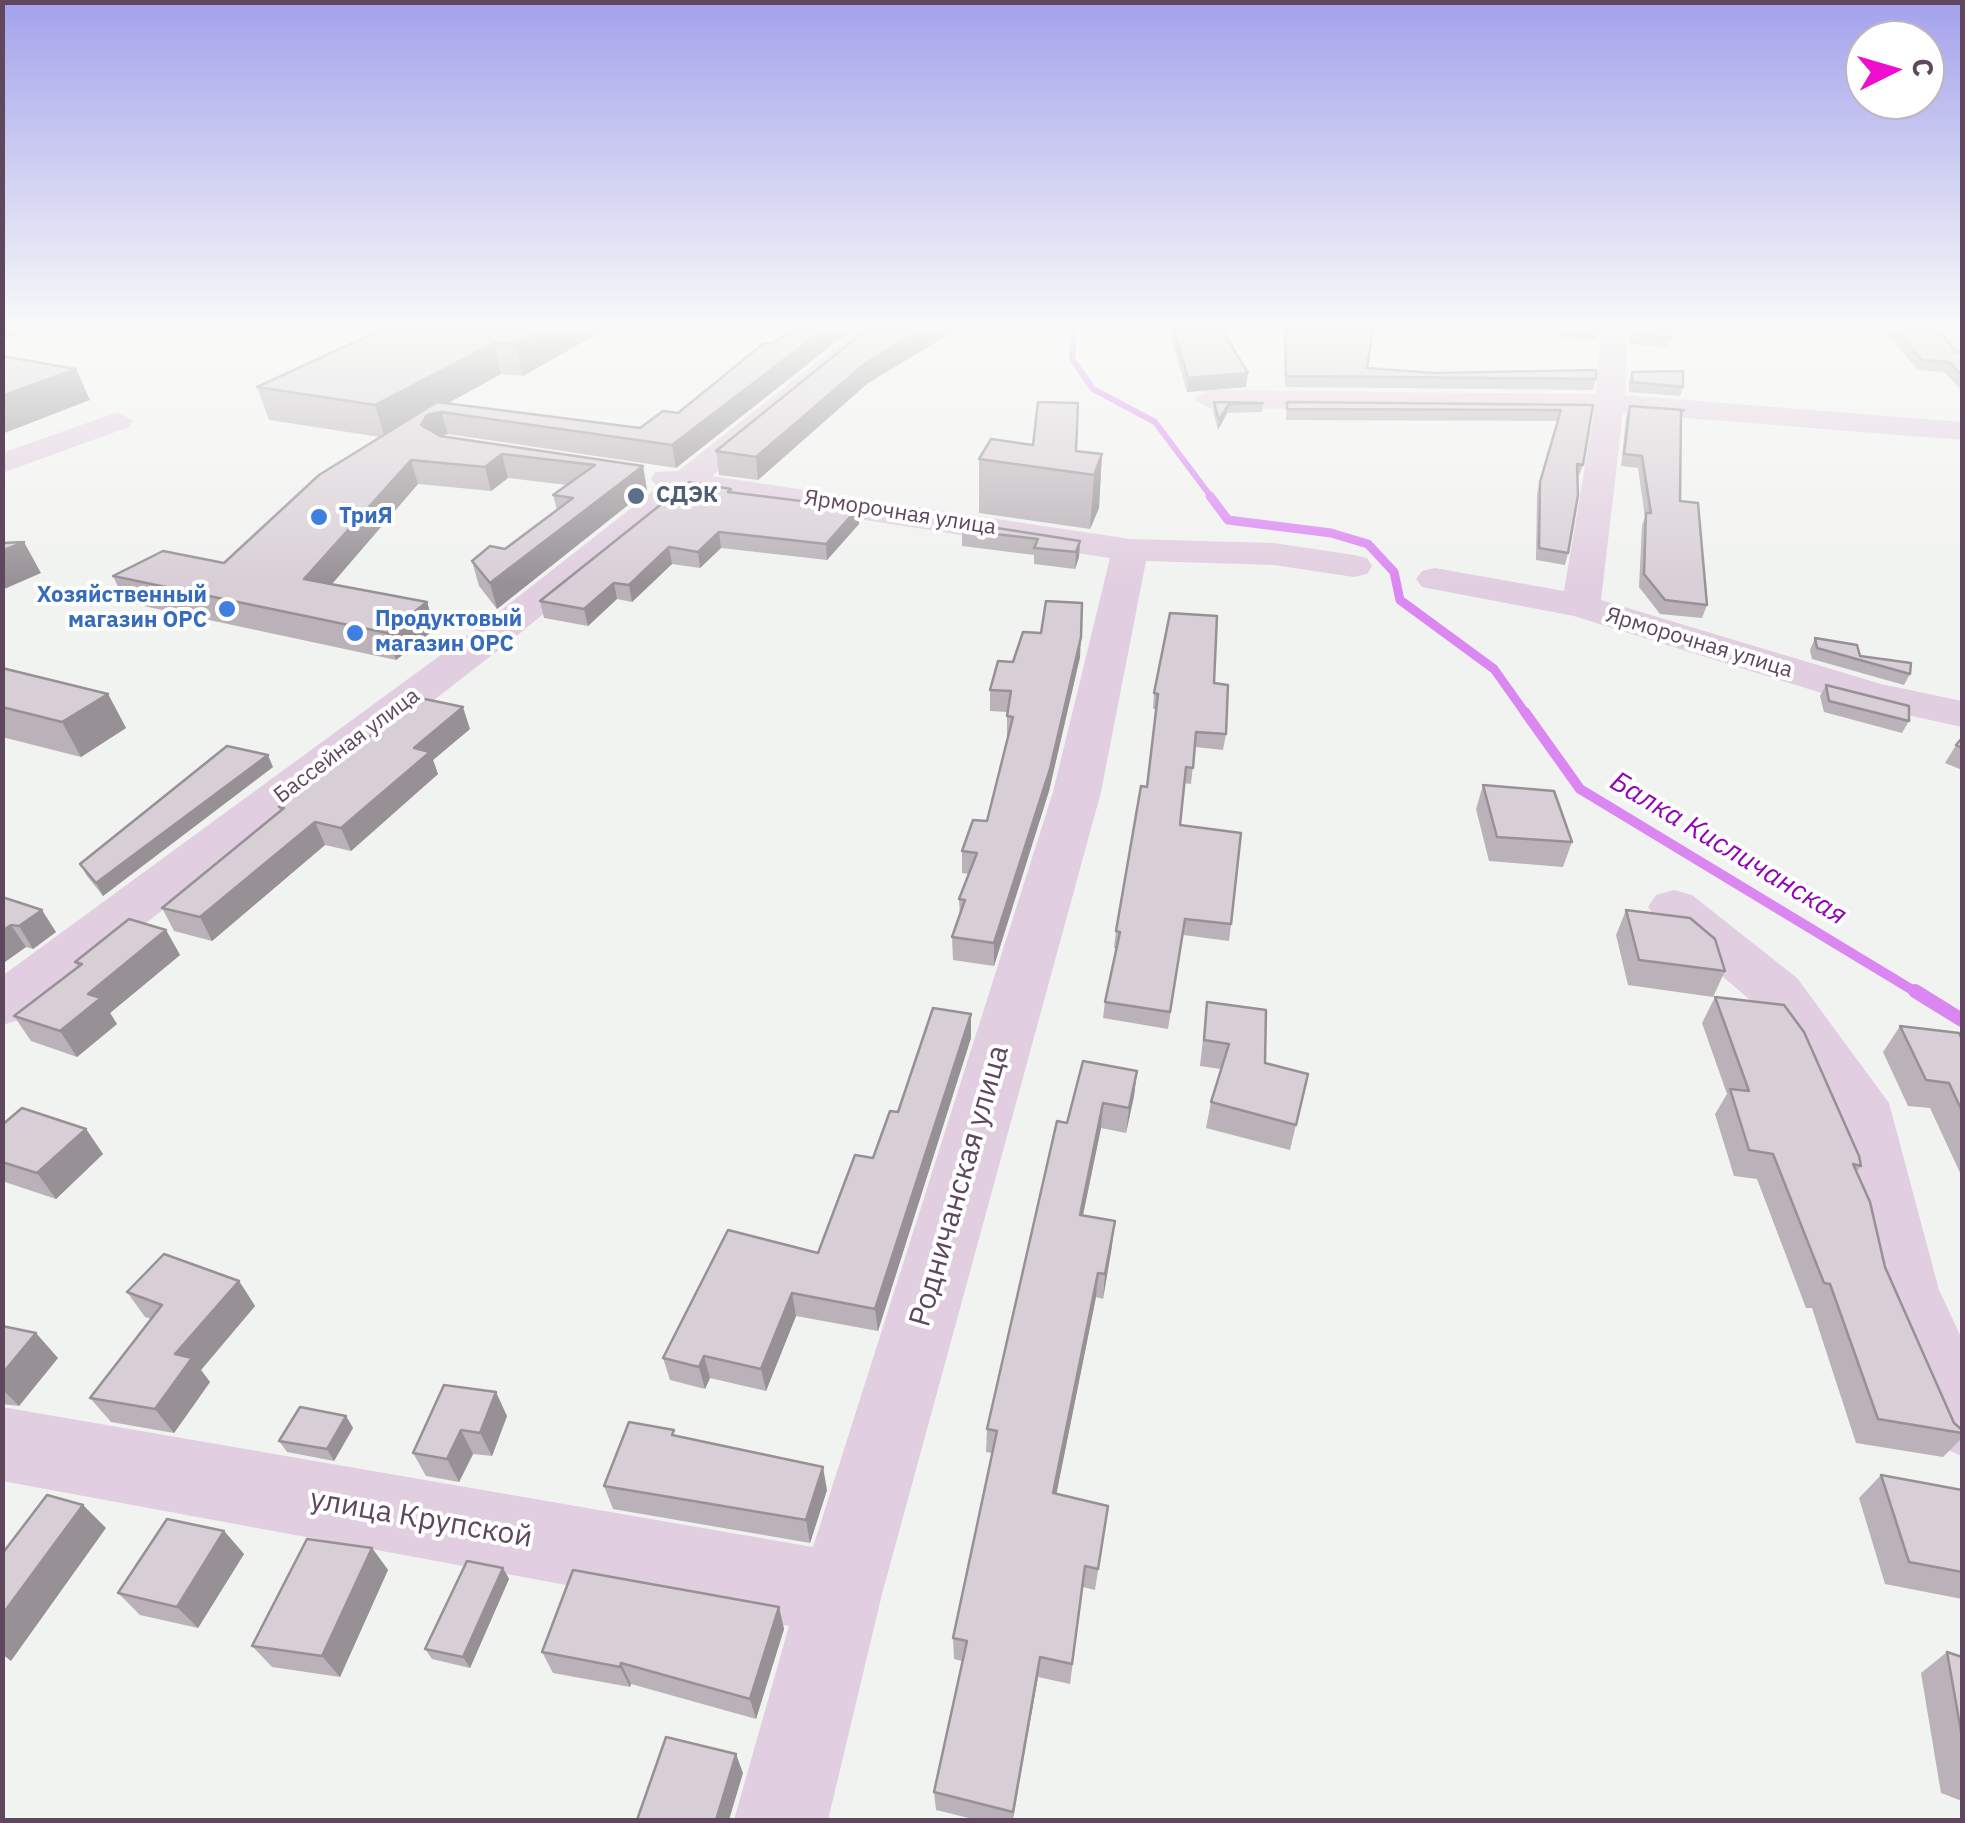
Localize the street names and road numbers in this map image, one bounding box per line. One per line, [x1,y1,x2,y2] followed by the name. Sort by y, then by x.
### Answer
[802,485,998,541] street label: Ярморочная улица
[1602,602,1796,684] street label: Ярморочная улица
[269,683,425,809] street label: Бассейная улица
[903,1041,1017,1331] street label: Родничанская улица
[307,1482,535,1556] street label: улица Крупской

